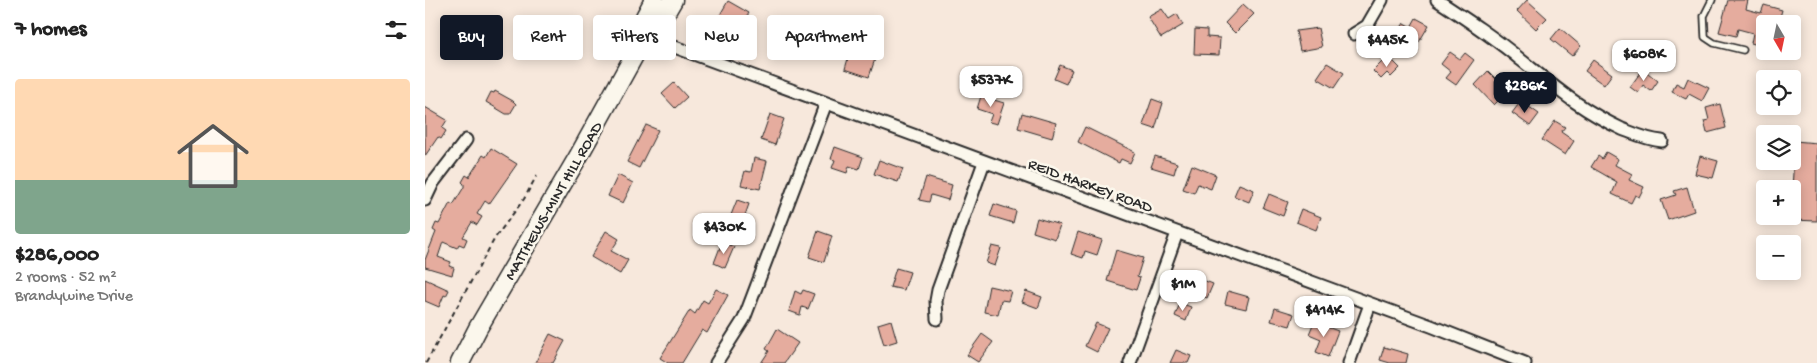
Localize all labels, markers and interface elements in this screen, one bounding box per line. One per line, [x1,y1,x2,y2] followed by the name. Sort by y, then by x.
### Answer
[440,15,503,60] chip: Buy
[513,15,583,60] chip: Rent
[593,15,676,60] chip: Filters
[686,15,757,60] chip: New
[767,15,884,60] chip: Apartment
[1756,15,1801,60] north arrow
[1756,15,1801,280] map controls
[382,16,410,44] icon: filters
[15,18,87,43] text: 7 homes
[1352,26,1422,68] pin: $445K
[1367,32,1407,51] text: $445K
[1609,39,1679,82] pin: $608K
[1623,46,1665,65] text: $608K
[956,66,1026,108] pin: $537K
[1756,70,1801,115] button: locate
[970,72,1012,91] text: $537K
[1490,72,1560,114] pin: $286K
[1505,78,1545,97] text: $286K
[168,111,258,201] icon: home
[502,119,608,284] street label: MATTHEWS-MINT HILL ROAD
[1756,125,1801,170] button: layers
[1025,156,1155,219] street label: REID HARKEY ROAD
[1756,180,1801,225] button: +
[689,212,759,255] pin: $430K
[704,219,744,238] text: $430K
[1756,235,1801,280] button: −
[15,244,99,269] text: $286,000
[15,269,117,288] text: 2 rooms · 52 m²
[1159,270,1207,312] pin: $1M
[1171,276,1195,295] text: $1M
[15,288,133,307] text: Brandywine Drive
[1289,296,1359,338] pin: $414K
[1305,302,1343,321] text: $414K

